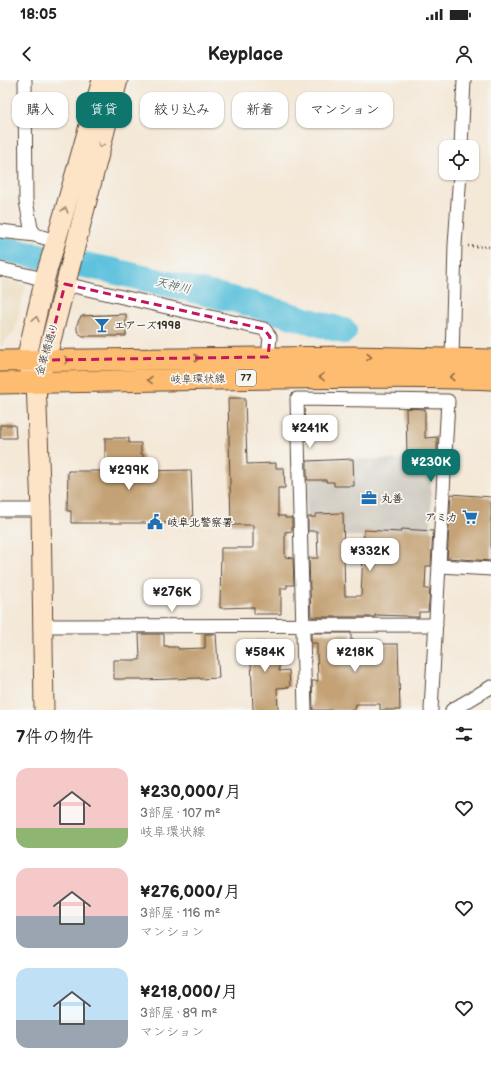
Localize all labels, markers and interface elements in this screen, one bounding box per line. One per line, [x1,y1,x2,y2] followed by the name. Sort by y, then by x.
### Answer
[20,5,57,24] text: 18:05
[16,43,38,65] icon: back
[453,43,475,65] icon: person
[208,44,283,65] text: Keyplace
[12,92,68,128] chip: 購入
[76,92,132,128] chip: 賃貸
[140,92,224,128] chip: 絞り込み
[232,92,288,128] chip: 新着
[296,92,393,128] chip: マンション
[439,140,479,180] map controls
[439,140,479,180] button: locate
[97,141,106,148] one-way arrow
[60,206,69,213] one-way arrow
[154,275,192,297] water label: 天神川
[31,316,39,322] one-way arrow
[93,316,111,334] bar icon: エアーズ1998
[114,319,181,332] place label: エアーズ1998
[33,321,61,377] street label: 金華橋通り
[366,353,372,361] one-way arrow
[194,354,200,362] one-way arrow
[64,356,70,364] one-way arrow
[236,370,256,386] road number: 77
[170,372,226,386] street label: 岐阜環状線
[319,373,325,381] one-way arrow
[449,373,455,382] one-way arrow
[147,376,153,384] one-way arrow
[282,415,338,449] pin: ¥241K
[292,420,329,436] text: ¥241K
[403,449,459,483] pin: ¥230K
[411,454,451,470] text: ¥230K
[101,457,157,491] pin: ¥299K
[109,462,149,478] text: ¥299K
[360,489,378,507] office icon: 丸善
[381,492,403,505] place label: 丸善
[461,508,479,526] supermarket icon: アミカ
[425,511,458,524] place label: アミカ
[146,513,164,531] public building icon: 岐阜北警察署
[167,516,233,529] place label: 岐阜北警察署
[342,538,398,572] pin: ¥332K
[350,543,390,559] text: ¥332K
[144,579,200,613] pin: ¥276K
[152,584,192,600] text: ¥276K
[237,639,293,673] pin: ¥584K
[327,639,383,673] pin: ¥218K
[245,644,285,660] text: ¥584K
[336,644,374,660] text: ¥218K
[453,723,475,745] icon: filters
[16,727,93,747] text: 7件の物件
[140,782,241,802] text: ¥230,000/月
[48,784,96,832] icon: home
[453,797,475,819] icon: heart
[140,805,221,821] text: 3部屋 · 107 m²
[140,824,205,840] text: 岐阜環状線
[140,882,240,902] text: ¥276,000/月
[48,884,96,932] icon: home
[453,897,475,919] icon: heart
[140,905,220,921] text: 3部屋 · 116 m²
[140,924,204,940] text: マンション
[140,982,238,1002] text: ¥218,000/月
[48,984,96,1032] icon: home
[453,997,475,1019] icon: heart
[140,1005,217,1021] text: 3部屋 · 89 m²
[140,1024,204,1040] text: マンション

